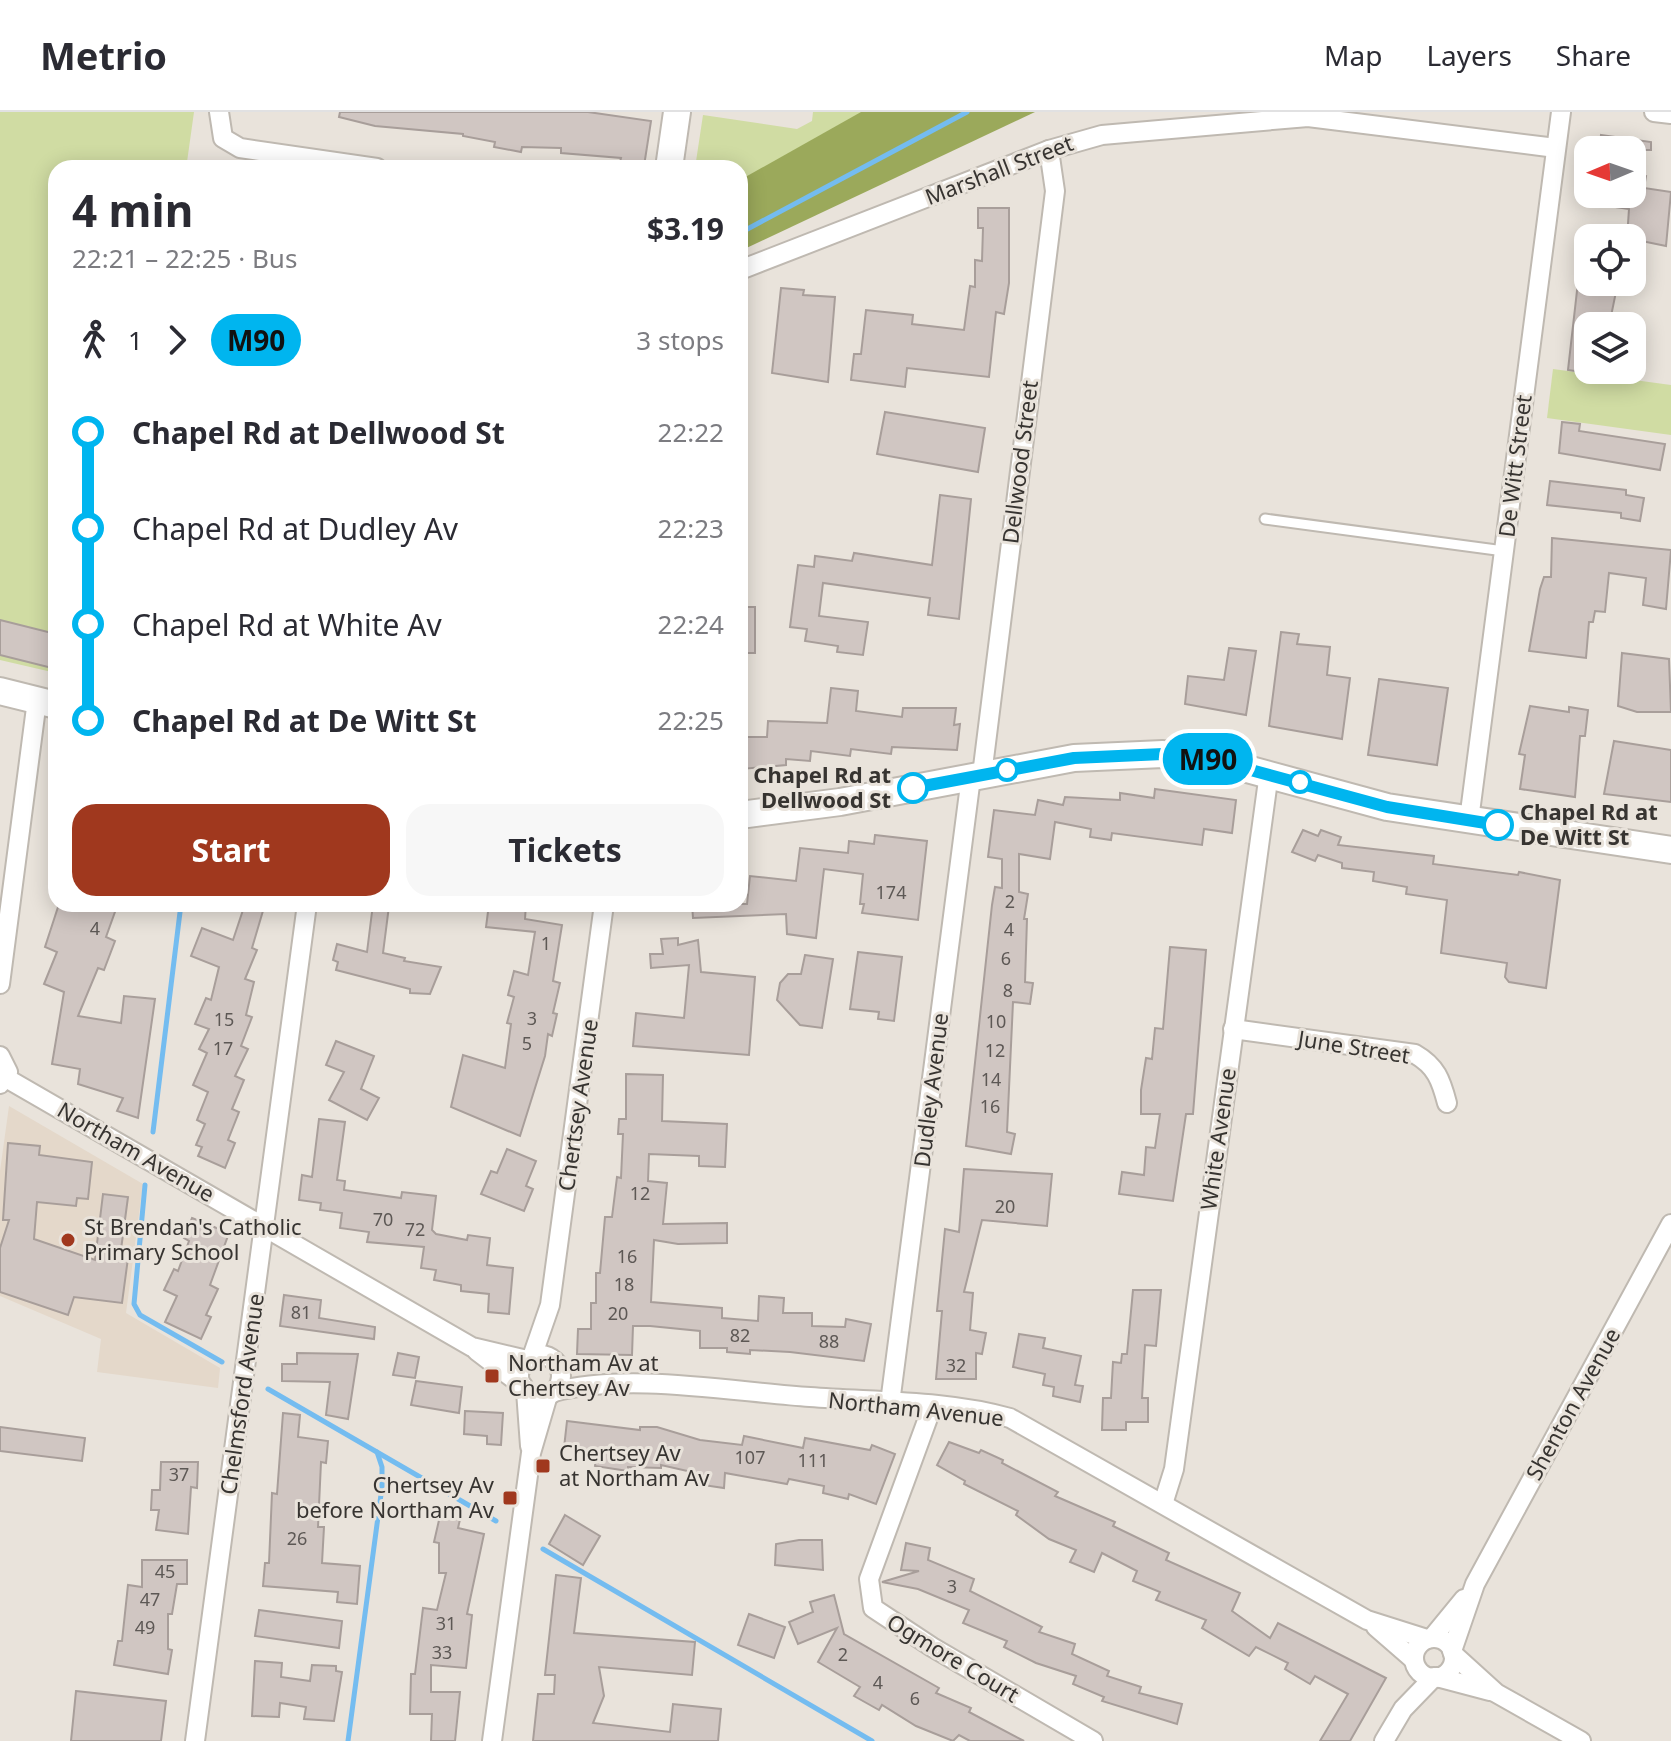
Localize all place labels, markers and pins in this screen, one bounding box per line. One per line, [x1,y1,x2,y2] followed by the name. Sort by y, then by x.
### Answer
[753,759,891,814] place label: Chapel Rd at Dellwood St
[996,759,1018,781] unlabelled marker
[1289,771,1311,793] unlabelled marker
[898,773,928,803] marker: Chapel Rd at Dellwood St
[1520,796,1658,851] place label: Chapel Rd at De Witt St
[1483,810,1513,840] marker: Chapel Rd at De Witt St
[84,1211,302,1266] place label: St Brendan's Catholic Primary School
[59,1231,77,1249] marker: St Brendan's Catholic Primary School
[508,1347,659,1402] place label: Northam Av at Chertsey Av
[483,1367,501,1385] marker: Northam Av at Chertsey Av
[559,1437,710,1492] place label: Chertsey Av at Northam Av
[534,1457,552,1475] marker: Chertsey Av at Northam Av
[296,1469,495,1524] place label: Chertsey Av before Northam Av
[501,1489,519,1507] marker: Chertsey Av before Northam Av

